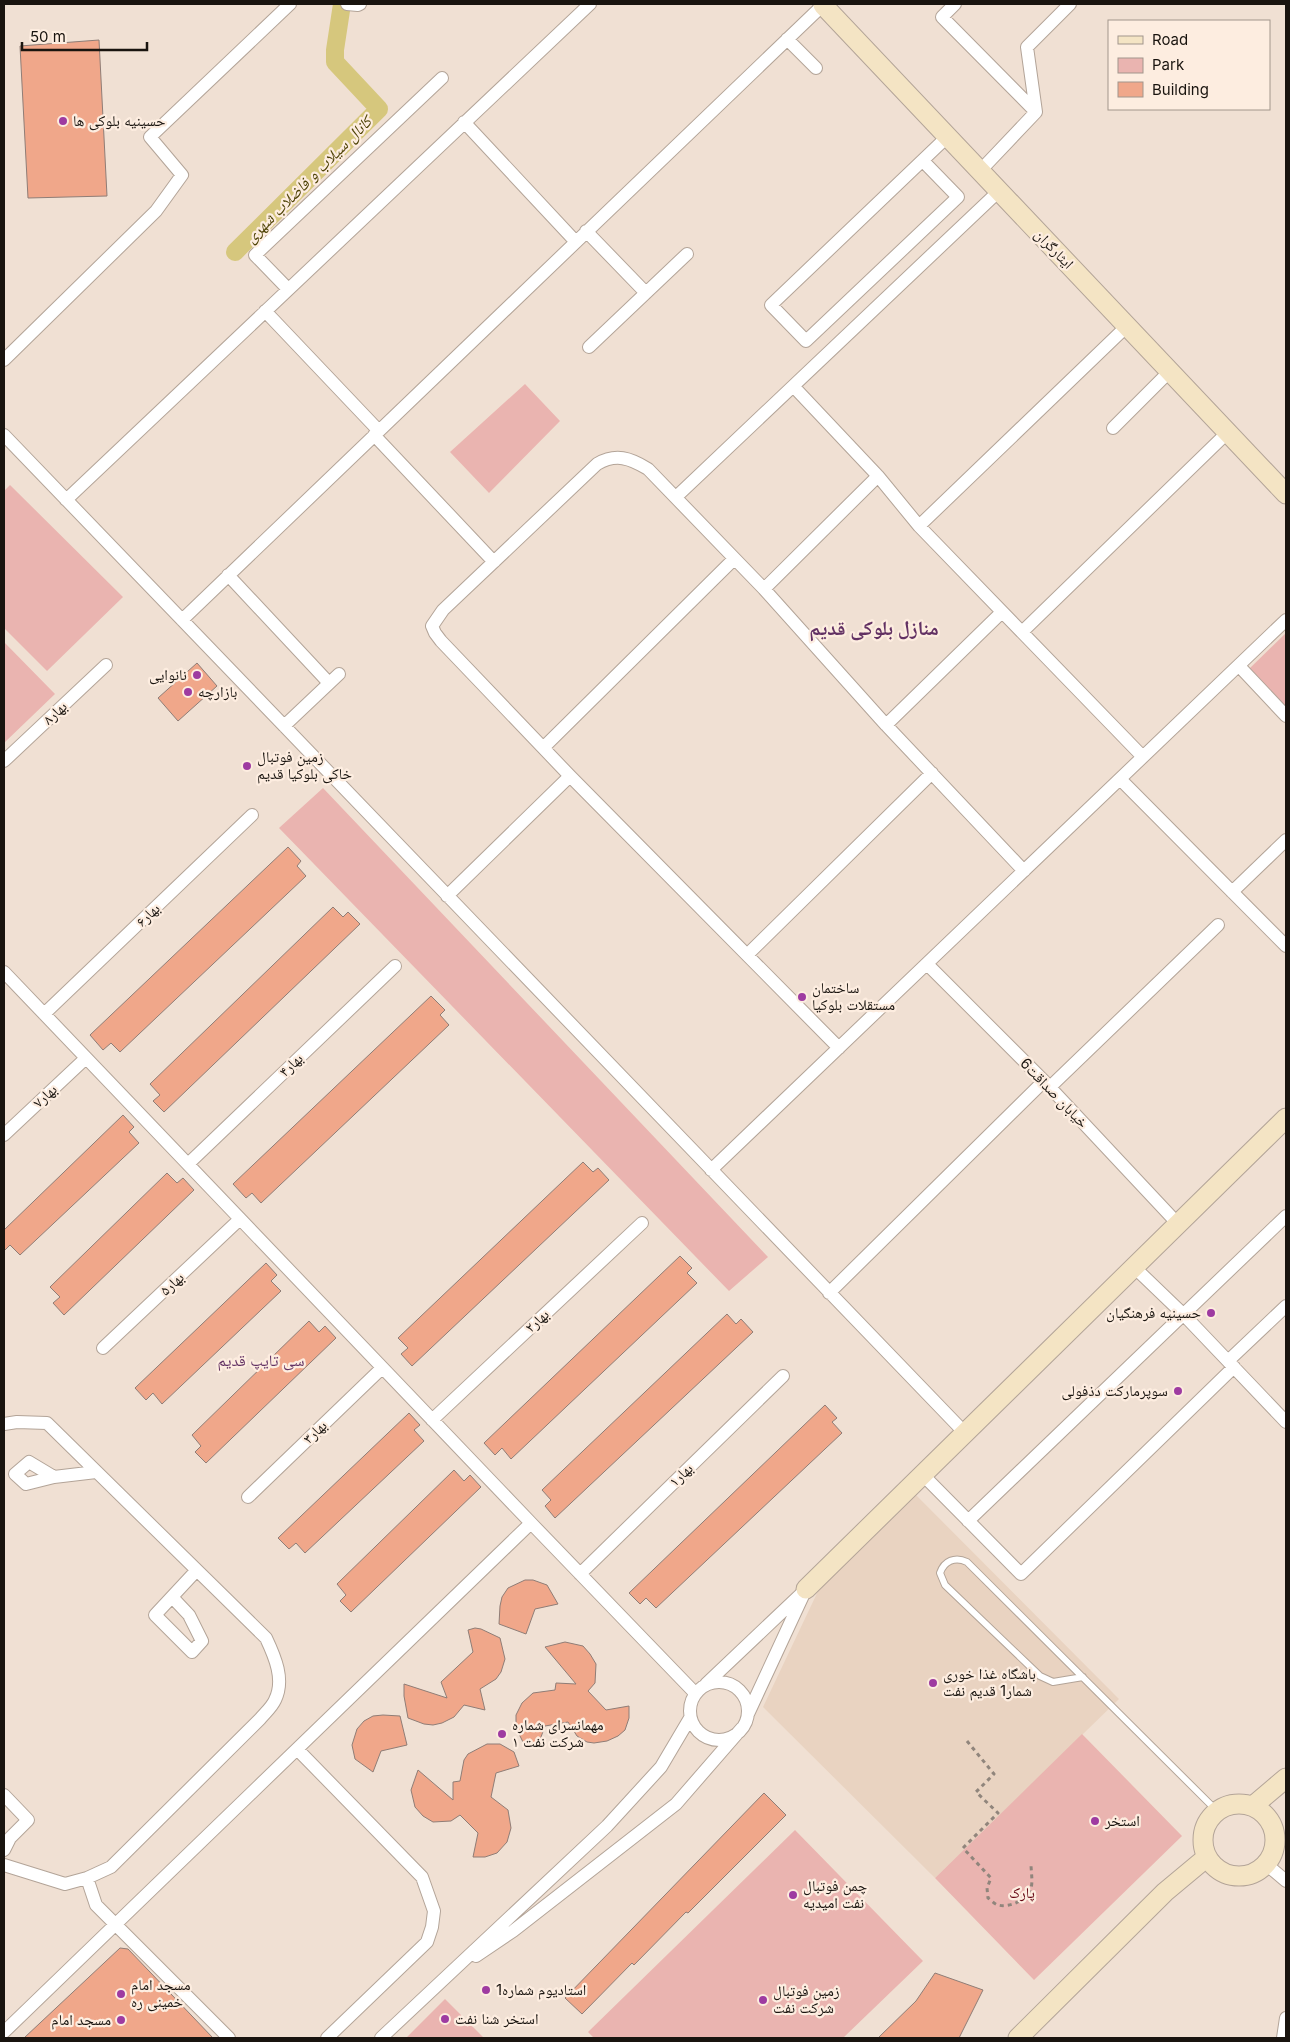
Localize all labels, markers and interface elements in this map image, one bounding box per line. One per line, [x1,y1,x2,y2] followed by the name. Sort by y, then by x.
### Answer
[22,20,148,52] scale bar
[1108,20,1270,110] legend
[30,27,66,46] text: 50 m
[1152,30,1188,49] text: Road
[1152,55,1185,74] text: Park
[1152,80,1209,99] text: Building
[240,110,378,247] water label: کانال سیلاب و فاضلاب شهری
[73,111,166,131] place label: حسینیه بلوکی ها
[57,115,69,127] marker: حسینیه بلوکی ها
[1030,225,1078,273] street label: ایثارگران
[809,616,939,642] district label: منازل بلوکی قدیم
[149,665,187,685] place label: نانوایی
[191,669,203,681] marker: نانوایی
[198,682,237,701] place label: بازارچه
[182,686,194,698] marker: بازارچه
[39,697,71,729] street label: بهار۸
[257,747,352,784] place label: زمین فوتبال خاکی بلوکیا قدیم
[241,760,253,772] marker: زمین فوتبال خاکی بلوکیا قدیم
[132,899,164,931] street label: بهار۶
[812,978,895,1014] place label: ساختمان مستقلات بلوکیا
[796,991,808,1003] marker: ساختمان مستقلات بلوکیا
[275,1049,307,1081] street label: بهار۴
[1016,1054,1093,1133] street label: خیابان صداقت6
[29,1080,61,1112] street label: بهار۷
[156,1268,188,1300] street label: بهار۵
[1106,1303,1201,1323] place label: حسینیه فرهنگیان
[521,1305,553,1337] street label: بهار۲
[1205,1307,1217,1319] marker: حسینیه فرهنگیان
[218,1350,304,1371] district label: سی تایپ قدیم
[1062,1381,1168,1401] place label: سوپرمارکت دذفولی
[1172,1385,1184,1397] marker: سوپرمارکت دذفولی
[299,1416,331,1448] street label: بهار۳
[665,1459,697,1491] street label: بهار۱
[943,1664,1036,1701] place label: باشگاه غذا خوری شمار1 قدیم نفت
[927,1677,939,1689] marker: باشگاه غذا خوری شمار1 قدیم نفت
[512,1715,604,1751] place label: مهمانسرای شماره ۱ شرکت نفت
[496,1728,508,1740] marker: مهمانسرای شماره ۱ شرکت نفت
[1104,1811,1140,1830] place label: استخر
[1089,1815,1101,1827] marker: استخر
[803,1876,868,1912] place label: چمن فوتبال نفت امیدیه
[1009,1883,1035,1902] park label: پارک
[787,1889,799,1901] marker: چمن فوتبال نفت امیدیه
[131,1975,191,2012] place label: مسجد امام خمینی ره
[496,1980,586,2000] place label: استادیوم شماره1
[773,1981,840,2017] place label: زمین فوتبال شرکت نفت
[480,1984,492,1996] marker: استادیوم شماره1
[115,1988,127,2000] marker: مسجد امام خمینی ره
[757,1994,769,2006] marker: زمین فوتبال شرکت نفت
[455,2009,539,2028] place label: استخر شنا نفت
[51,2010,111,2030] place label: مسجد امام
[439,2013,451,2025] marker: استخر شنا نفت
[115,2014,127,2026] marker: مسجد امام

